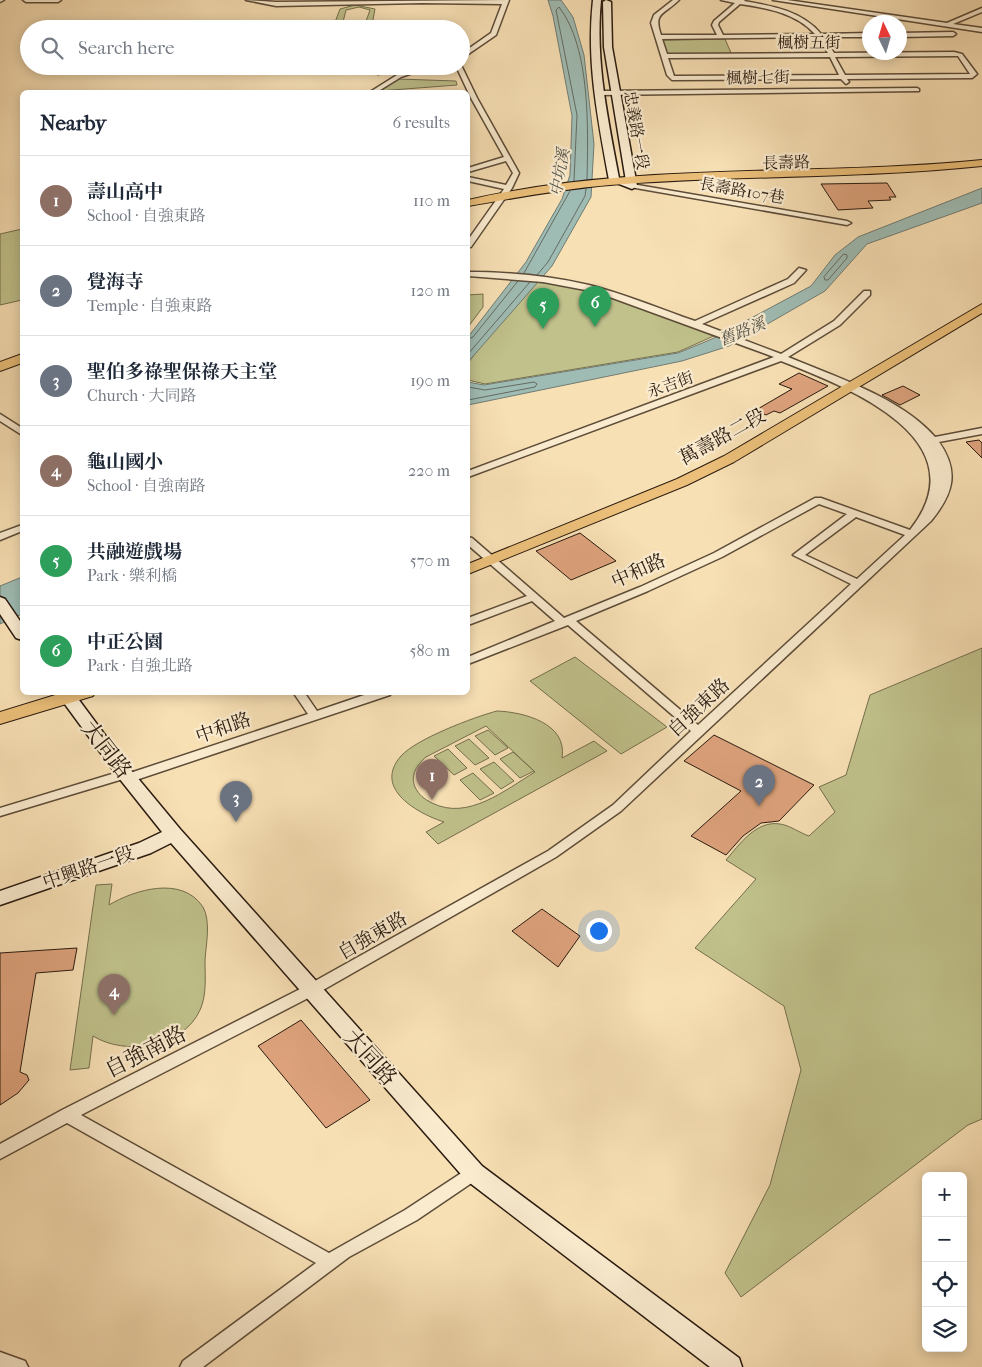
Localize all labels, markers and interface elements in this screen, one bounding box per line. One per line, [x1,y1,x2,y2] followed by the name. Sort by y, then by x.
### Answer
[862,15,907,60] north arrow
[20,20,470,75] search box
[777,33,841,52] street label: 楓樹五街
[38,34,66,62] icon: search
[78,37,174,59] text: Search here
[726,67,790,88] street label: 楓樹七街
[620,89,653,171] street label: 忠義路一段
[40,111,106,135] text: Nearby
[392,113,450,132] text: 6 results
[546,145,573,197] water label: 中坑溪
[762,152,810,173] street label: 長壽路
[698,174,786,207] street label: 長壽路107巷
[87,181,163,203] text: 壽山高中
[53,191,59,210] text: 1
[413,191,450,210] text: 110 m
[87,206,206,225] text: School · 自強東路
[87,271,144,293] text: 覺海寺
[52,281,60,300] text: 2
[411,281,450,300] text: 120 m
[579,286,611,327] pin: 6
[527,288,559,329] pin: 5
[87,296,213,315] text: Temple · 自強東路
[716,313,770,349] water label: 舊路溪
[87,361,277,383] text: 聖伯多祿聖保祿天主堂
[644,367,696,402] street label: 永吉街
[53,371,59,390] text: 3
[410,371,450,390] text: 190 m
[87,386,196,405] text: Church · 大同路
[676,404,769,470] street label: 萬壽路二段
[87,451,163,473] text: 龜山國小
[51,461,61,480] text: 4
[408,461,450,480] text: 220 m
[87,476,206,495] text: School · 自強南路
[87,541,182,563] text: 共融遊戲場
[608,549,669,593] street label: 中和路
[53,551,59,570] text: 5
[410,551,450,570] text: 570 m
[87,566,177,585] text: Park · 樂利橋
[87,631,163,653] text: 中正公園
[52,641,60,660] text: 6
[409,641,450,660] text: 580 m
[87,656,193,675] text: Park · 自強北路
[663,674,734,742] street label: 自強東路
[193,708,254,748] street label: 中和路
[76,716,137,784] street label: 大同路
[416,759,448,800] pin: 1
[743,765,775,806] pin: 2
[220,781,252,822] pin: 3
[40,842,137,894] street label: 中興路一段
[334,907,411,964] street label: 自強東路
[586,918,612,944] your location
[98,974,130,1015] pin: 4
[100,1020,191,1083] street label: 自強南路
[339,1024,402,1091] street label: 大同路
[922,1172,967,1352] map controls
[922,1172,967,1217] button: +
[922,1217,967,1262] button: −
[922,1262,967,1307] button: locate
[922,1307,967,1352] button: layers

